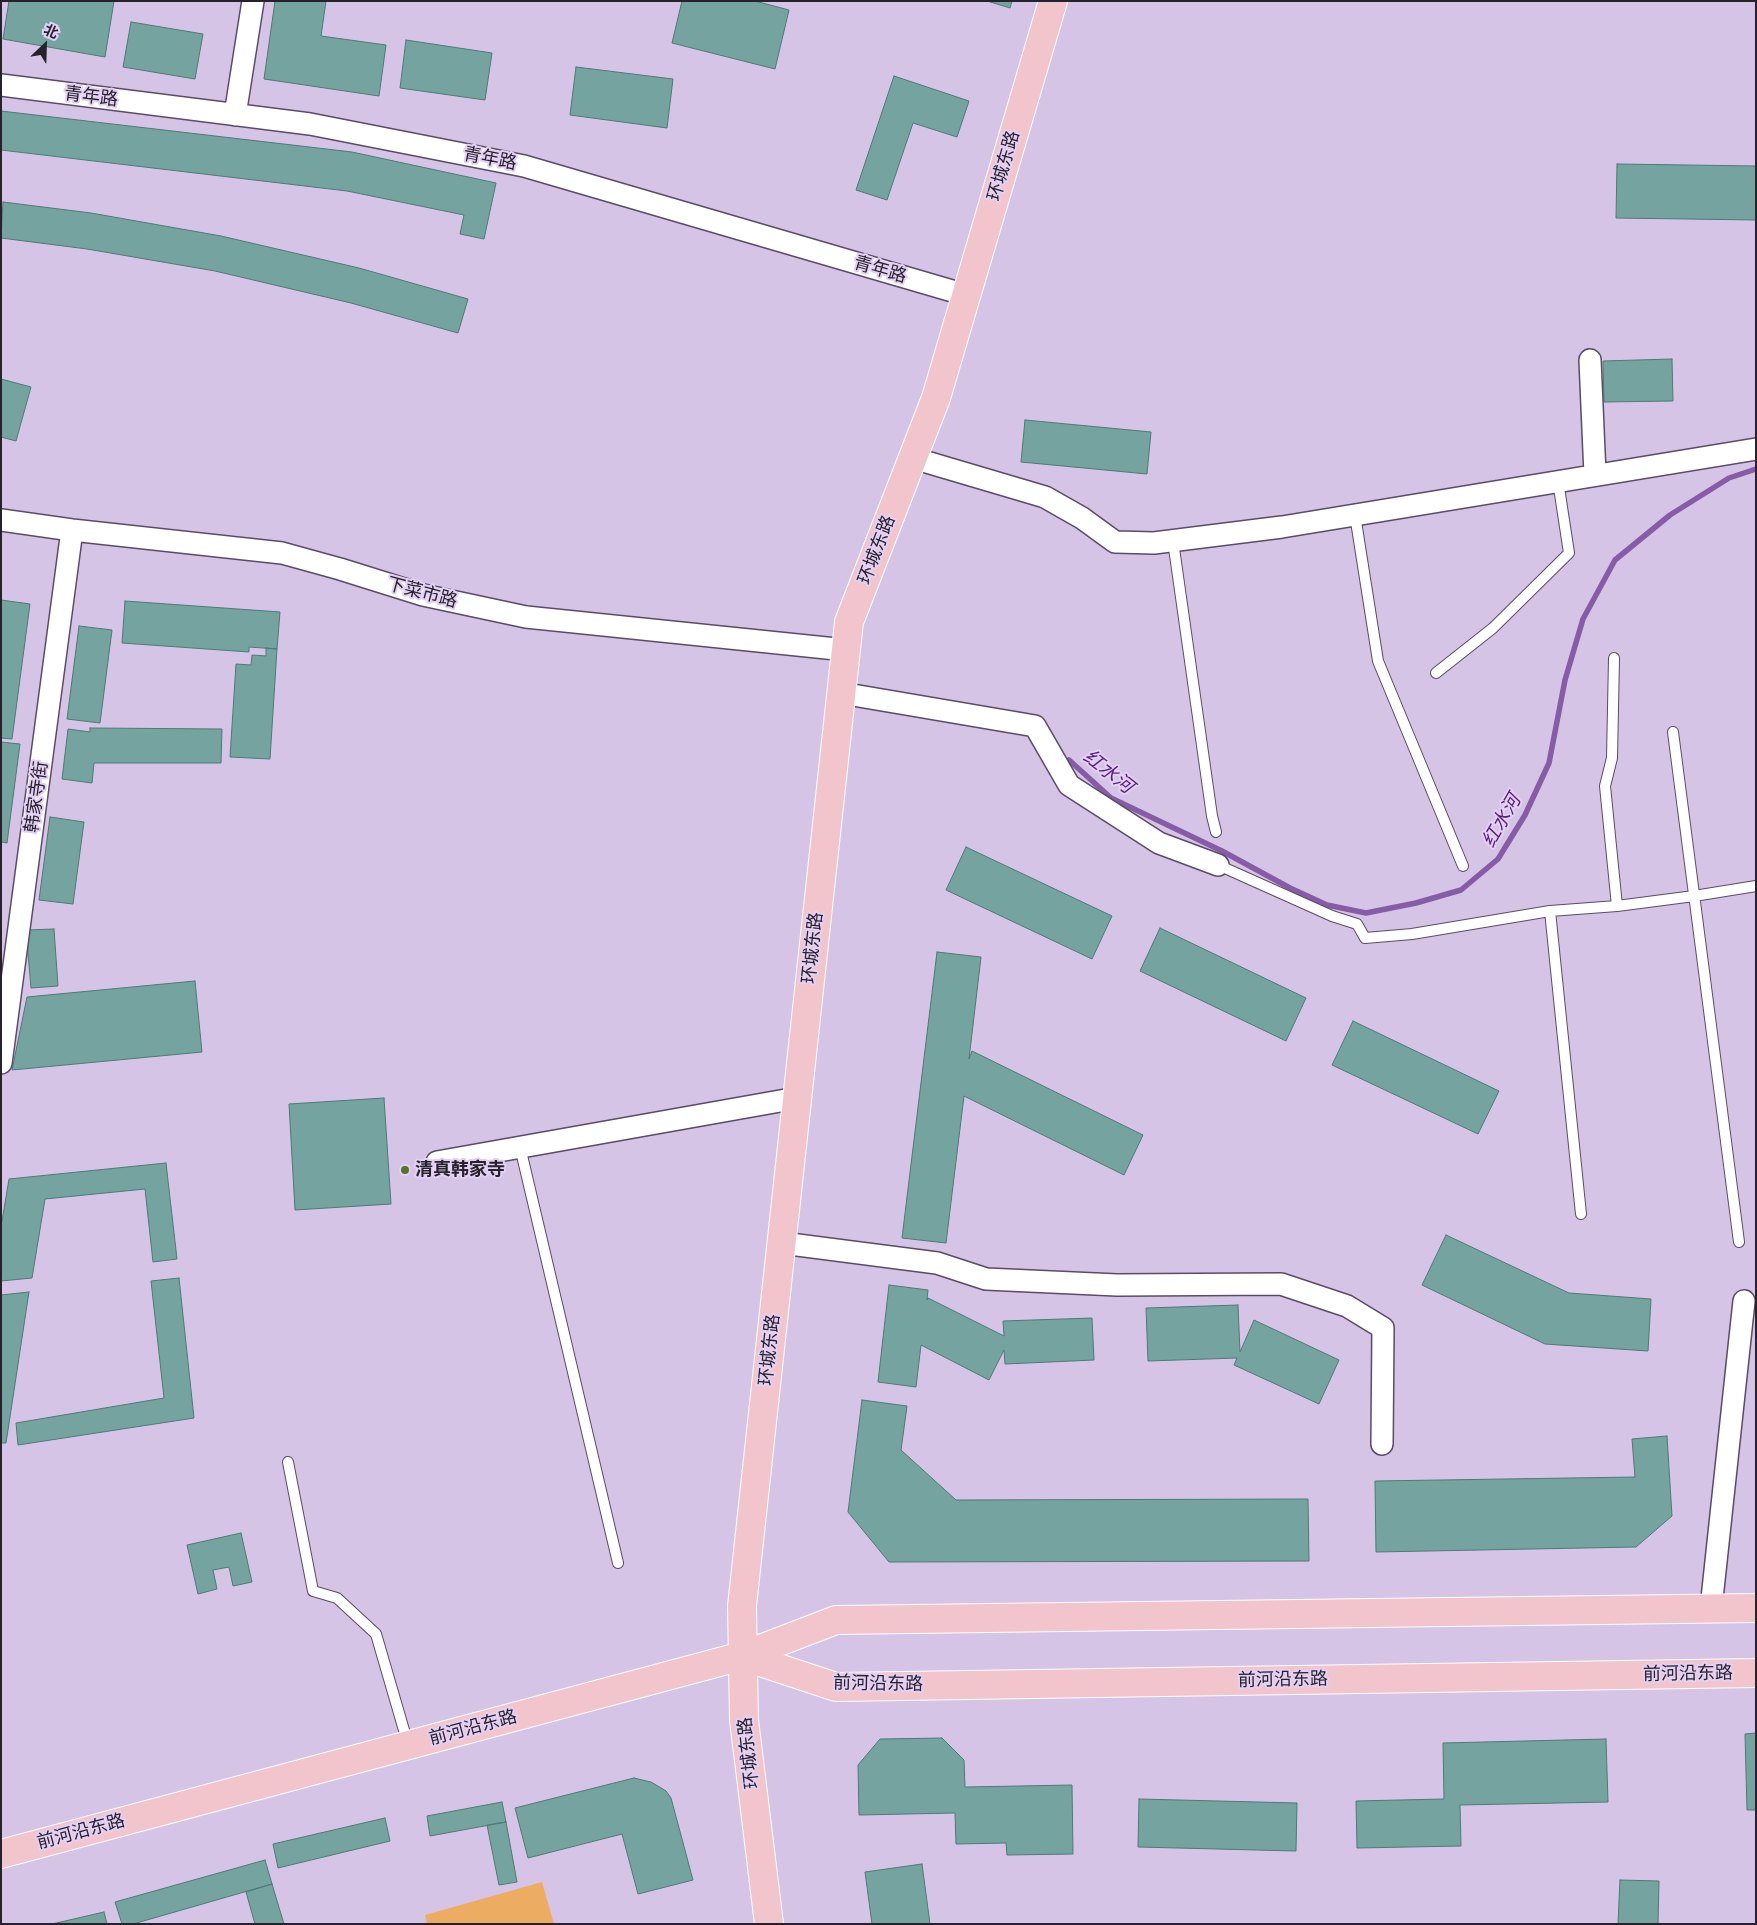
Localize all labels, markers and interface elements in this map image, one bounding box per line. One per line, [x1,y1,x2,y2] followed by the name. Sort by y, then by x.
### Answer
[20,20,70,70] north arrow
[41,20,61,42] text: 北
[63,83,119,111] street label: 青年路
[984,128,1024,204] street label: 环城东路
[461,143,519,175] street label: 青年路
[851,252,909,288] street label: 青年路
[854,513,900,587] street label: 环城东路
[384,573,460,613] street label: 下菜市路
[1079,745,1137,799] water label: 红水河
[21,760,53,834] street label: 韩家寺街
[1478,791,1526,851] water label: 红水河
[798,911,828,985] street label: 环城东路
[415,1159,505,1181] place label: 清真韩家寺
[399,1164,411,1176] marker: 清真韩家寺
[755,1313,785,1387] street label: 环城东路
[1643,1662,1733,1686] street label: 前河沿东路
[1238,1668,1328,1692] street label: 前河沿东路
[833,1672,923,1696] street label: 前河沿东路
[427,1706,519,1750] street label: 前河沿东路
[734,1716,764,1790] street label: 环城东路
[35,1810,127,1854] street label: 前河沿东路

